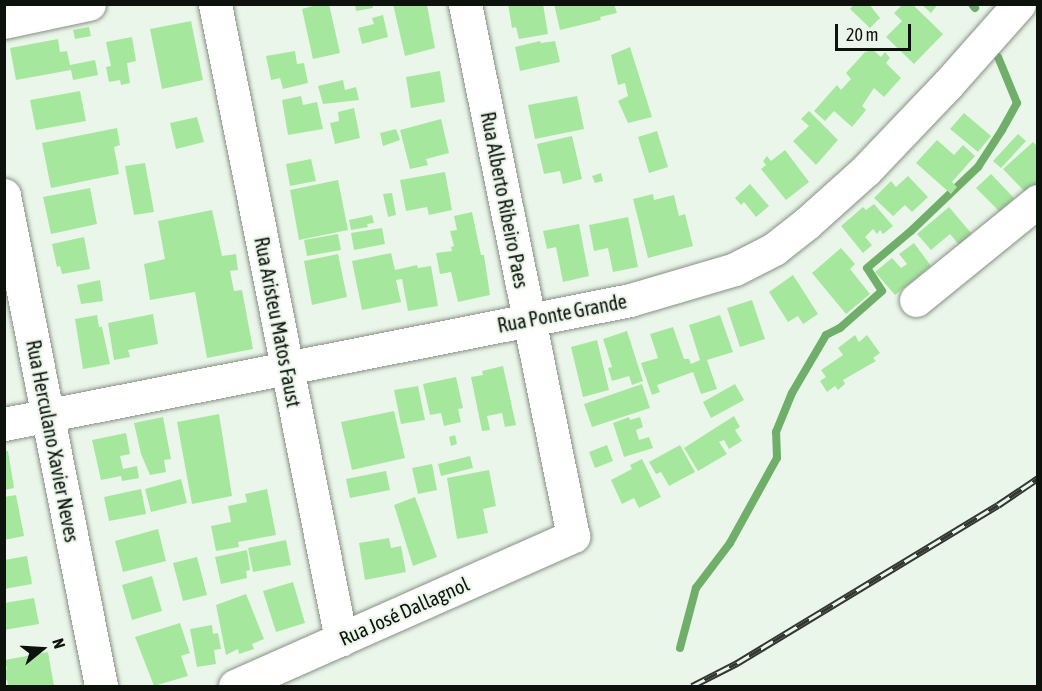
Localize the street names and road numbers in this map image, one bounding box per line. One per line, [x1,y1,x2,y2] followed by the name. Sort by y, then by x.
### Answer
[476,110,534,290] street label: Rua Alberto Ribeiro Paes
[250,235,306,409] street label: Rua Aristeu Matos Faust
[495,289,629,337] street label: Rua Ponte Grande
[22,338,84,544] street label: Rua Herculano Xavier Neves
[335,572,473,650] street label: Rua José Dallagnol

